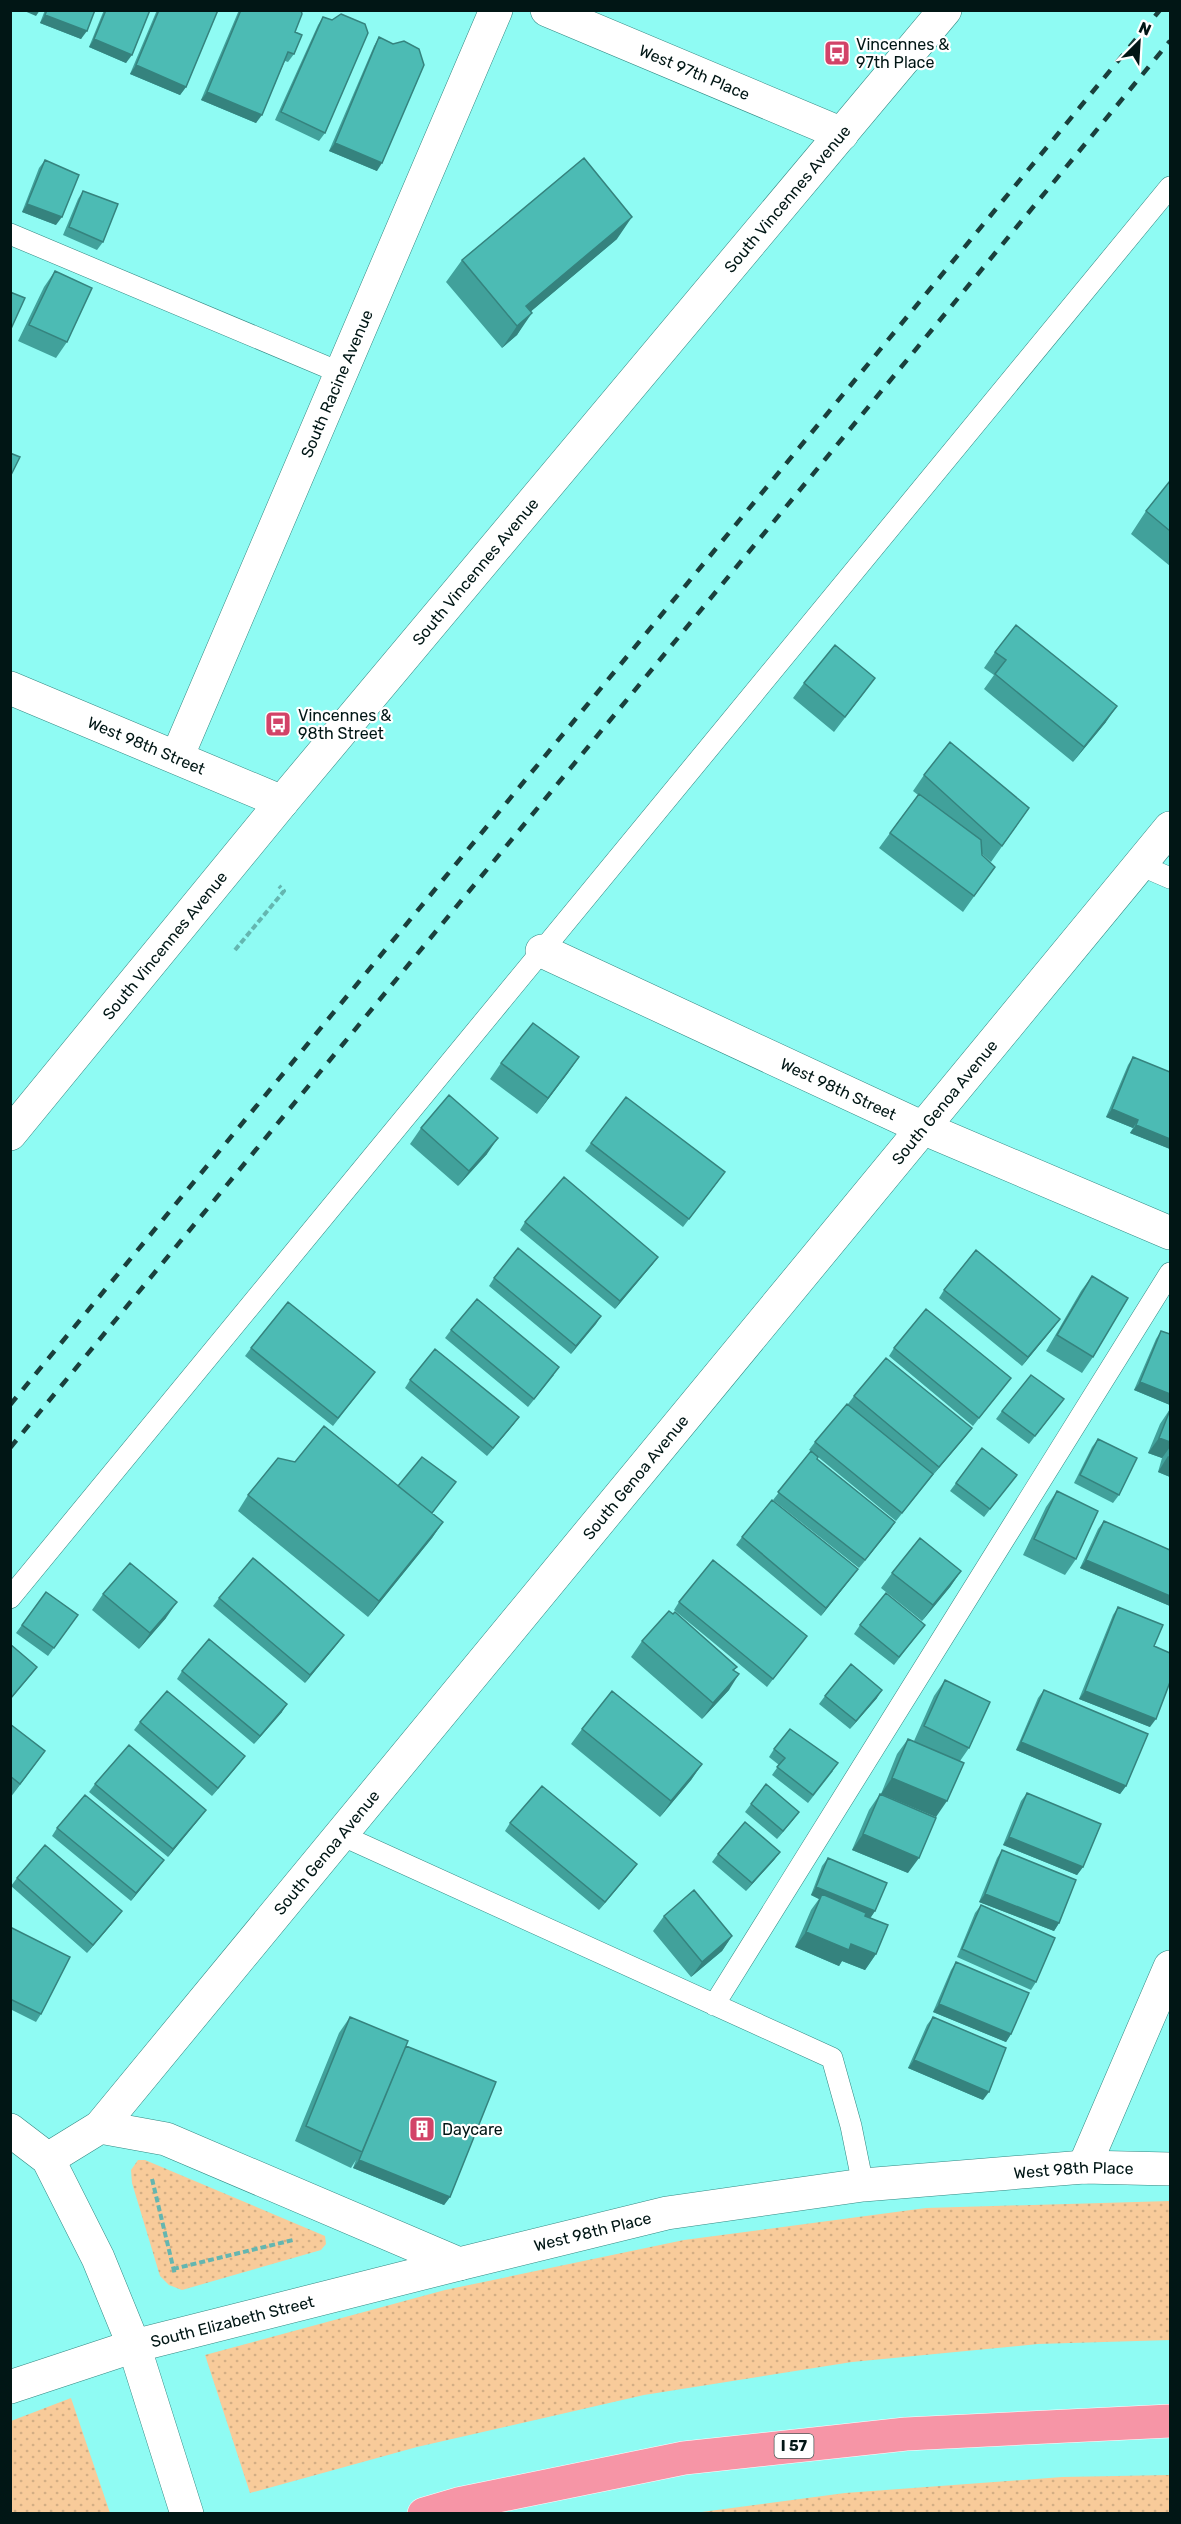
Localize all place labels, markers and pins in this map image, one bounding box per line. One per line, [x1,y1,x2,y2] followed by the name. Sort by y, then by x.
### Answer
[856,35,949,72] place label: Vincennes & 97th Place
[822,38,852,68] bus stop icon: Vincennes & 97th Place
[298,706,391,743] place label: Vincennes & 98th Street
[263,709,293,739] bus stop icon: Vincennes & 98th Street
[407,2114,437,2144] building icon: Daycare
[442,2120,503,2139] place label: Daycare

